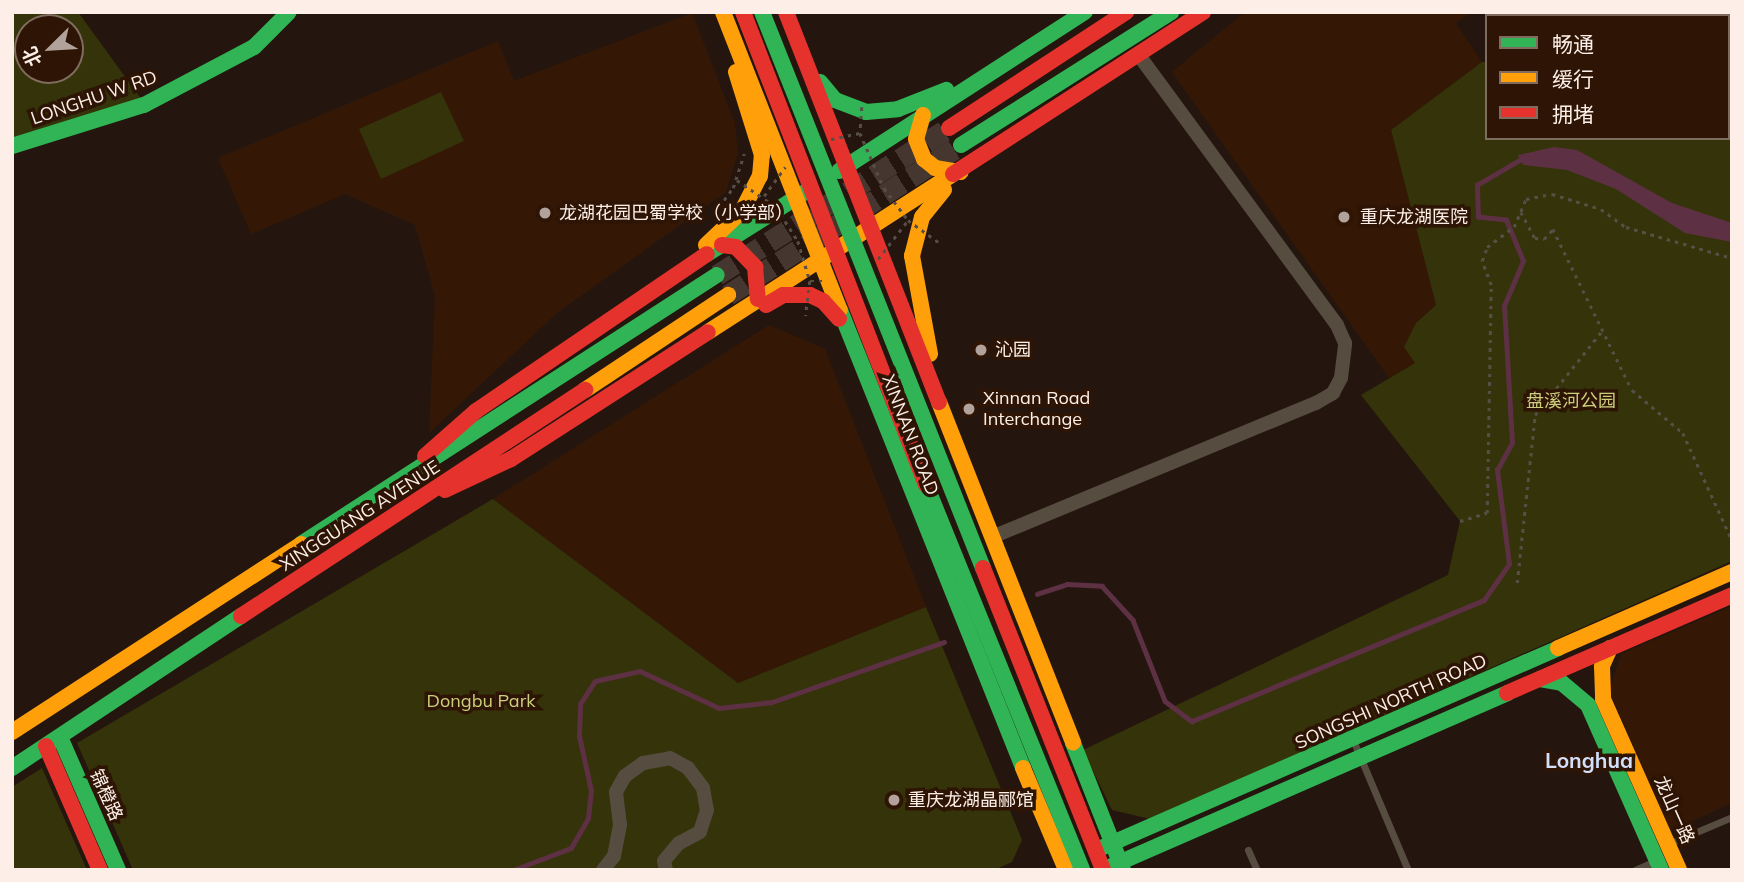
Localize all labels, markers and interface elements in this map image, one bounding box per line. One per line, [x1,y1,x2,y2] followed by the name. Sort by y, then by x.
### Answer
[14,14,84,84] north arrow
[1485,14,1730,140] legend
[1552,31,1594,57] text: 畅通
[17,43,46,70] text: 北
[28,66,160,130] street label: LONGHU W RD
[1552,66,1594,92] text: 缓行
[1552,101,1594,127] text: 拥堵
[559,202,793,224] place label: 龙湖花园巴蜀学校（小学部）
[537,205,553,221] marker: 龙湖花园巴蜀学校（小学部）
[1360,206,1468,228] place label: 重庆龙湖医院
[1334,207,1354,227] marker: 重庆龙湖医院
[995,339,1031,361] place label: 沁园
[973,342,989,358] marker: 沁园
[877,372,943,498] street label: XINNAN ROAD
[983,388,1090,430] place label: Xinnan Road Interchange
[1526,390,1616,412] park label: 盘溪河公园
[961,401,977,417] marker: Xinnan Road Interchange
[276,456,444,576] street label: XINGGUANG AVENUE
[1292,650,1490,754] street label: SONGSHI NORTH ROAD
[427,690,535,712] park label: Dongbu Park
[1545,747,1633,773] district label: Longhua
[85,766,127,824] street label: 锦橙路
[1649,773,1699,847] street label: 龙山一路
[908,789,1034,811] place label: 重庆龙湖晶郦馆
[886,792,902,808] marker: 重庆龙湖晶郦馆

